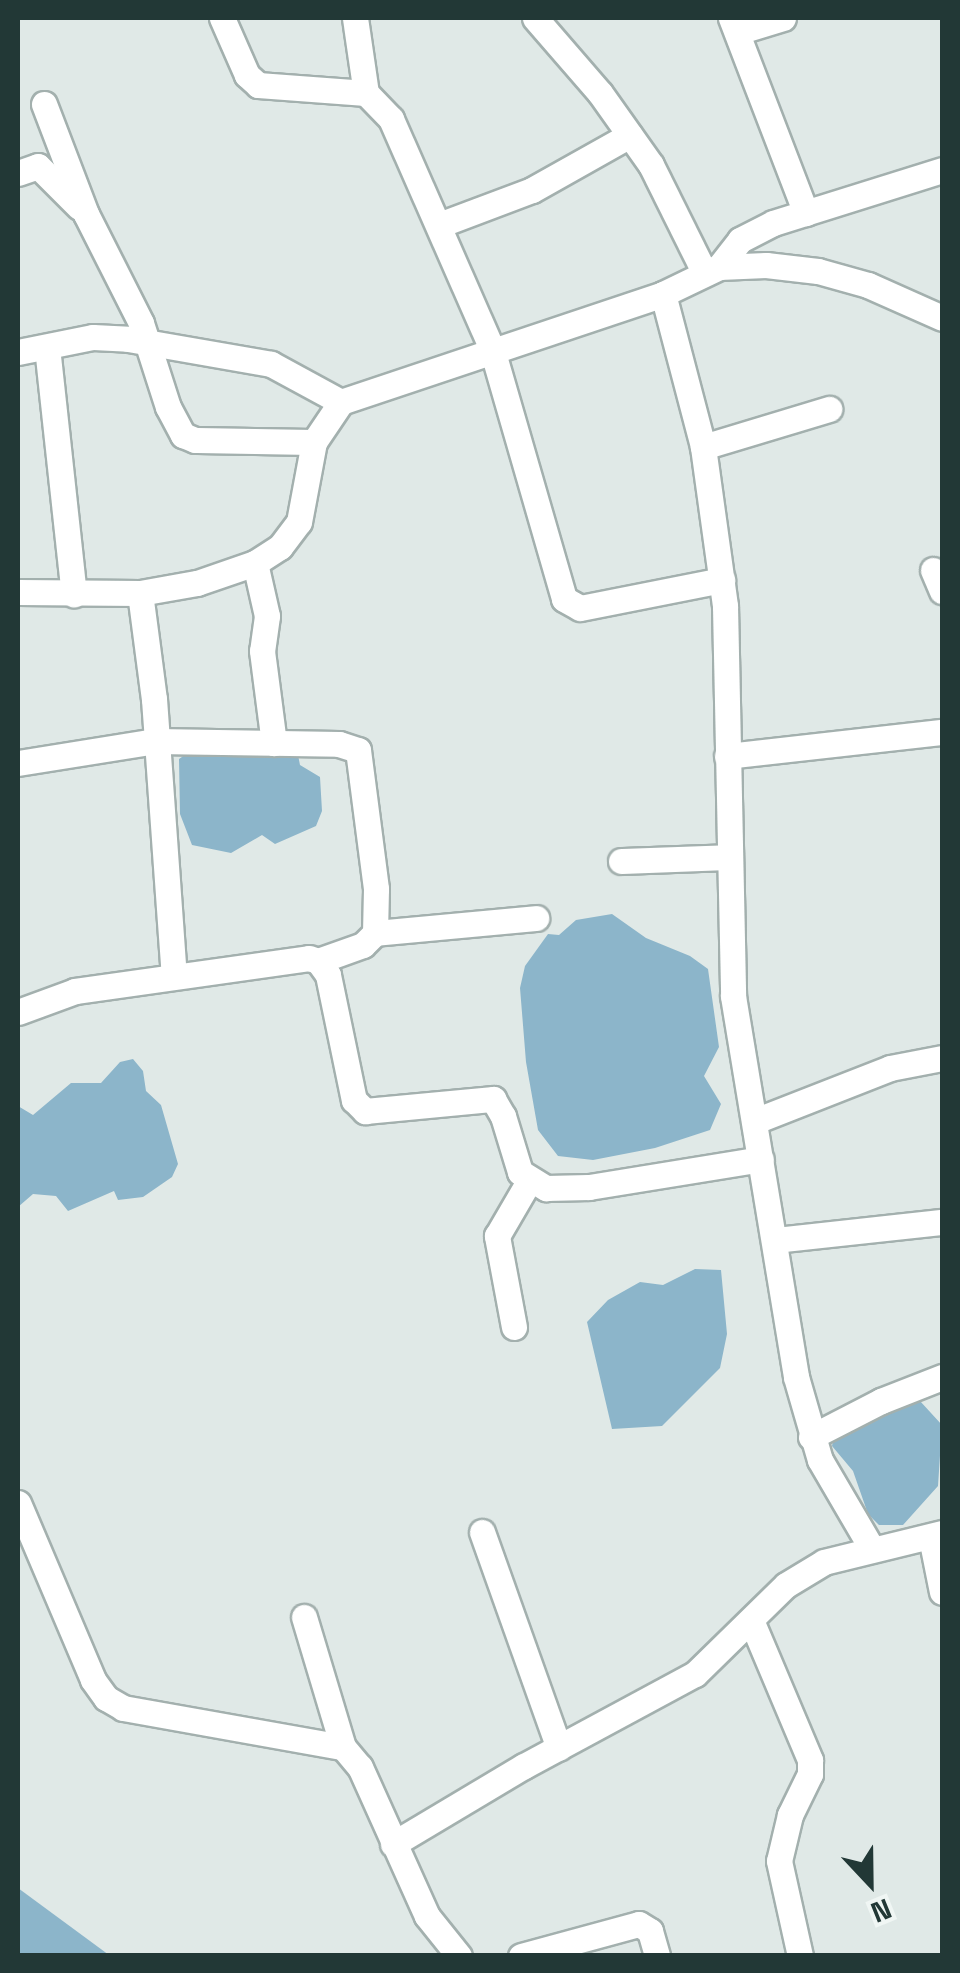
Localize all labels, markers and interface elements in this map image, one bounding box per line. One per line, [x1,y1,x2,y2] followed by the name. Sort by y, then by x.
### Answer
[820,1833,920,1933] north arrow
[866,1891,897,1931] text: N

